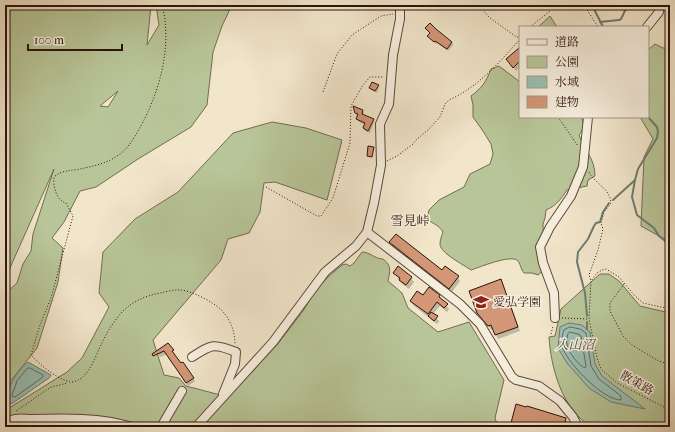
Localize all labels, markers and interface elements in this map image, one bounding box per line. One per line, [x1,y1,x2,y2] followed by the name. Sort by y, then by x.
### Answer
[28,26,122,52] scale bar
[519,26,649,118] legend
[34,33,64,47] text: 100 m
[555,35,579,49] text: 道路
[555,55,579,69] text: 公園
[555,75,579,89] text: 水域
[555,95,579,109] text: 建物
[390,213,430,228] district label: 雪見峠
[472,293,490,311] school or university icon: 愛弘学園
[493,295,541,309] place label: 愛弘学園
[555,337,596,352] water label: 入山沼
[618,368,656,398] street label: 散策路

